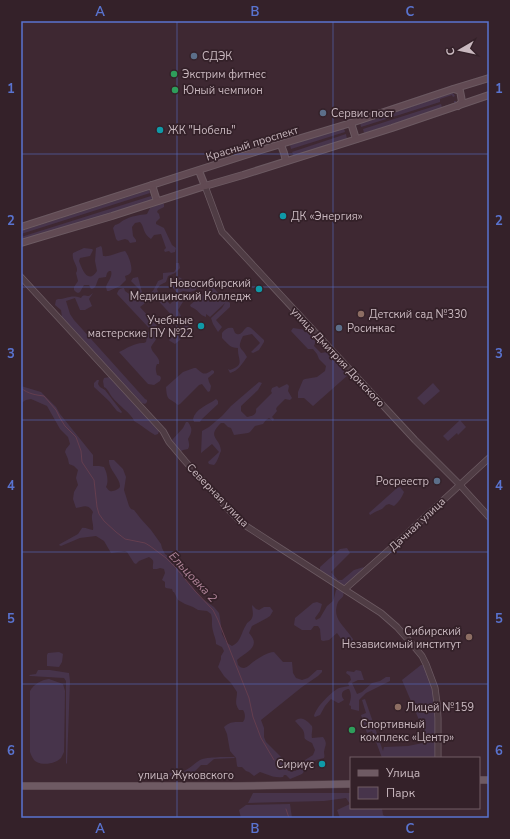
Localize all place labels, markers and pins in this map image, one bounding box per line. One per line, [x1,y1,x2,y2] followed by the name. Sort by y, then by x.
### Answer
[202,49,232,64] place label: СДЭК
[189,51,199,61] marker: СДЭК
[182,67,266,82] place label: Экстрим фитнес
[169,69,179,79] marker: Экстрим фитнес
[183,83,263,98] place label: Юный чемпион
[170,85,180,95] marker: Юный чемпион
[331,106,394,121] place label: Сервис пост
[318,108,328,118] marker: Сервис пост
[168,123,235,138] place label: ЖК "Нобель"
[155,125,165,135] marker: ЖК "Нобель"
[291,209,363,224] place label: ДК «Энергия»
[278,211,288,221] marker: ДК «Энергия»
[130,276,251,304] place label: Новосибирский Медицинский Колледж
[254,284,264,294] marker: Новосибирский Медицинский Колледж
[369,307,468,322] place label: Детский сад №330
[356,309,366,319] marker: Детский сад №330
[88,313,193,341] place label: Учебные мастерские ПУ №22
[196,321,206,331] marker: Учебные мастерские ПУ №22
[347,321,395,336] place label: Росинкас
[334,323,344,333] marker: Росинкас
[376,474,429,489] place label: Росреестр
[432,476,442,486] marker: Росреестр
[342,624,461,652] place label: Сибирский Независимый институт
[464,632,474,642] marker: Сибирский Независимый институт
[406,700,474,715] place label: Лицей №159
[393,702,403,712] marker: Лицей №159
[360,717,454,745] place label: Спортивный комплекс «Центр»
[347,725,357,735] marker: Спортивный комплекс «Центр»
[276,757,314,772] place label: Сириус
[317,759,327,769] marker: Сириус

